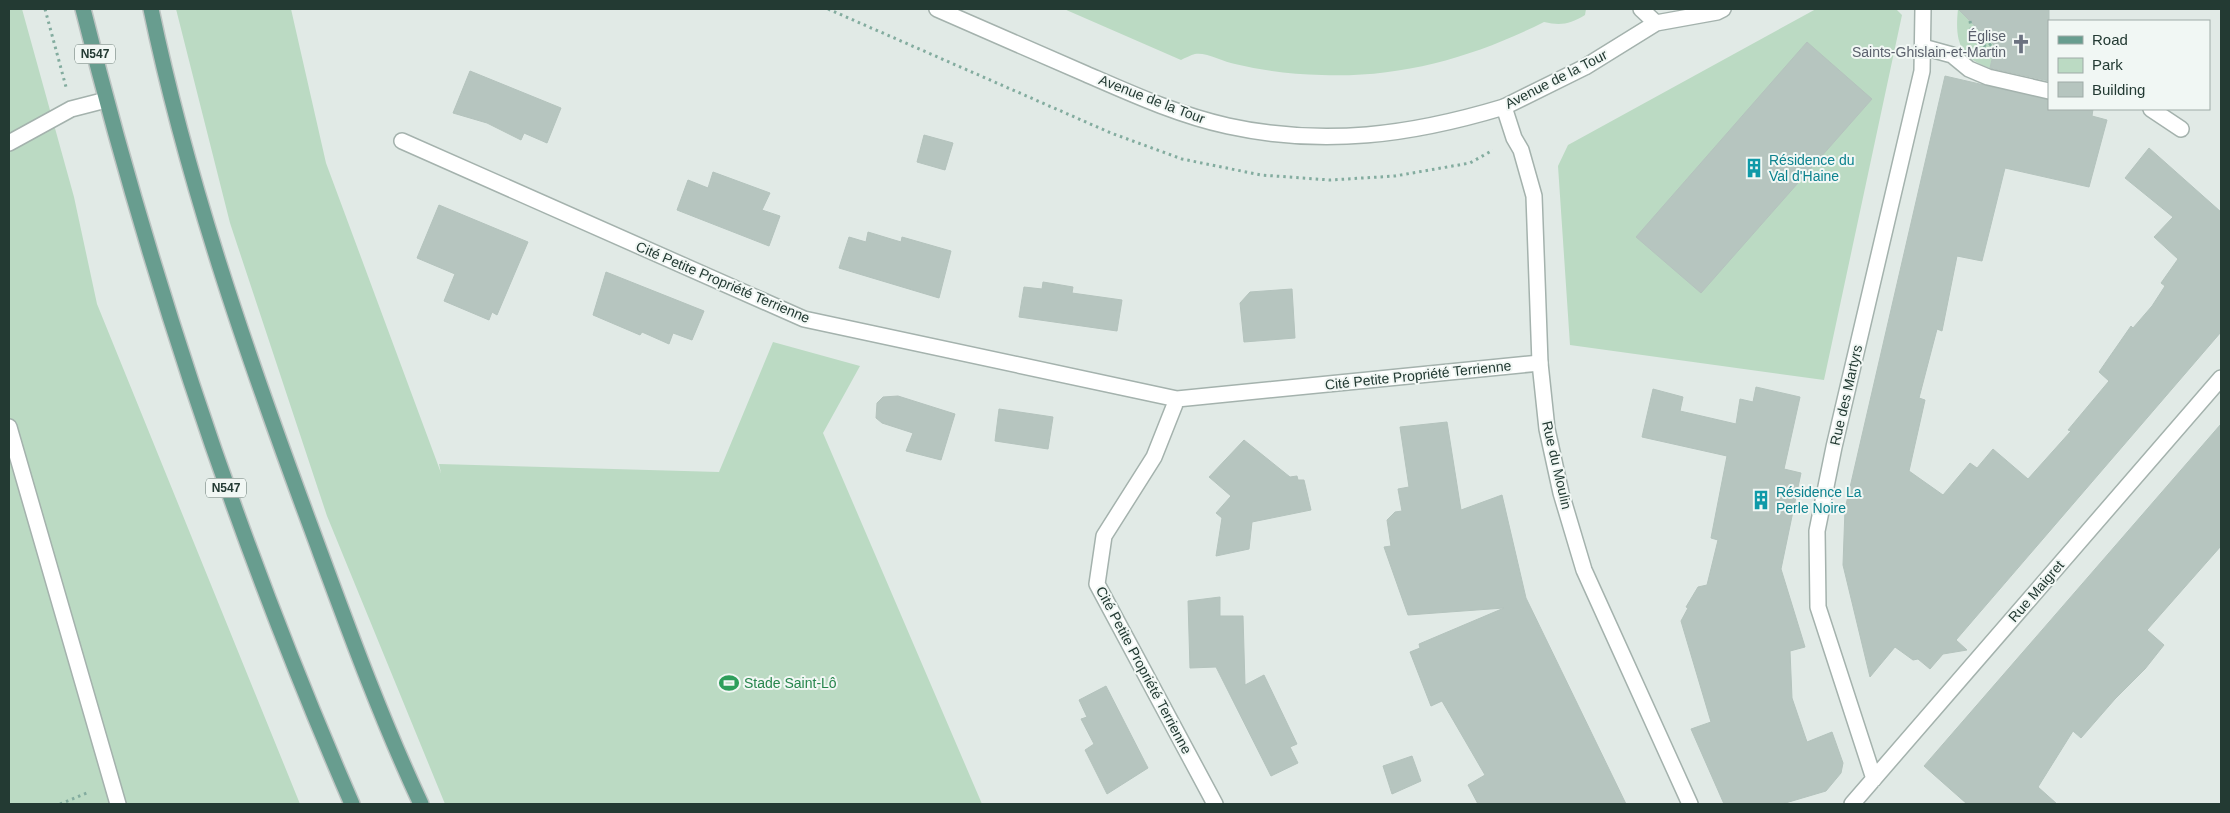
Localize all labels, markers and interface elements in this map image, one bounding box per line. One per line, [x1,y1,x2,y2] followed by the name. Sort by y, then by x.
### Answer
[2048,20,2210,110] legend
[1852,28,2006,60] place label: Église Saints-Ghislain-et-Martin
[2092,31,2128,48] text: Road
[2010,33,2032,55] church icon: Église Saints-Ghislain-et-Martin
[75,44,115,64] road number: N547
[1502,46,1610,112] street label: Avenue de la Tour
[2092,56,2123,73] text: Park
[1097,71,1208,127] street label: Avenue de la Tour
[2092,81,2145,98] text: Building
[1769,152,1855,184] place label: Résidence du Val d'Haine
[1743,157,1765,179] building icon: Résidence du Val d'Haine
[634,238,813,326] street label: Cité Petite Propriété Terrienne
[1827,343,1865,447] street label: Rue des Martyrs
[1324,357,1512,393] street label: Cité Petite Propriété Terrienne
[1539,419,1575,511] street label: Rue du Moulin
[206,478,246,498] road number: N547
[1776,484,1862,516] place label: Résidence La Perle Noire
[1750,489,1772,511] building icon: Résidence La Perle Noire
[2005,557,2067,625] street label: Rue Maigret
[1093,584,1195,757] street label: Cité Petite Propriété Terrienne
[718,672,740,694] sports icon: Stade Saint-Lô
[744,675,837,691] place label: Stade Saint-Lô

